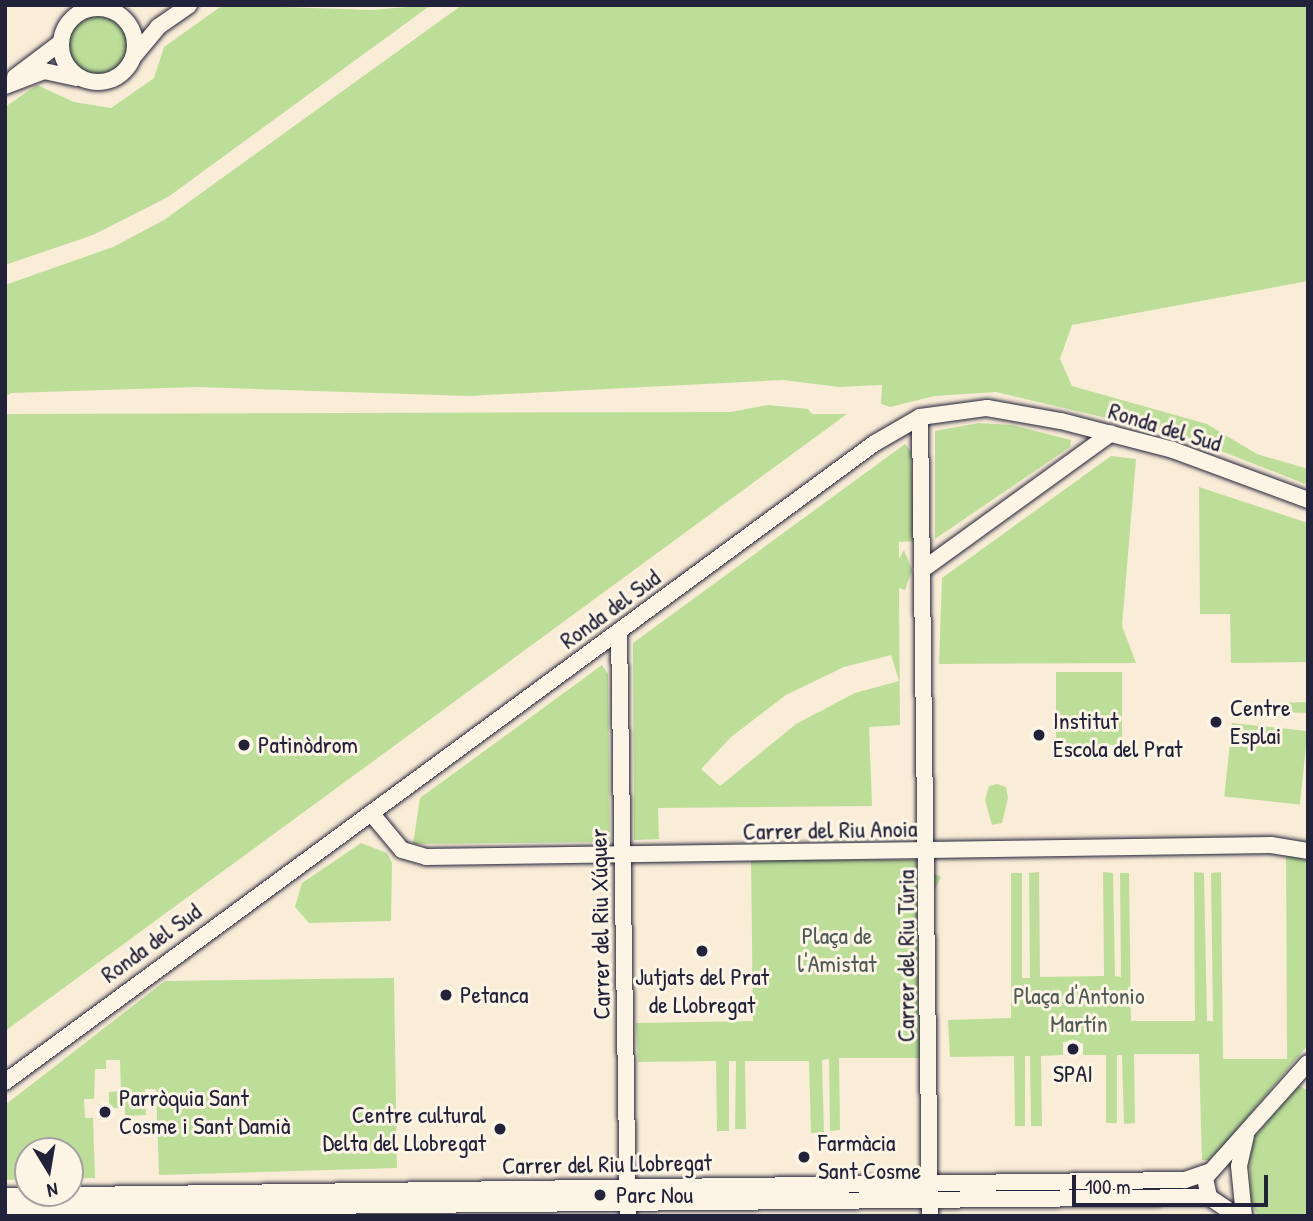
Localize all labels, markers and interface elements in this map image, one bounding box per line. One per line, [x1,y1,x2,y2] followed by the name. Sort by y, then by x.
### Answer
[1105,396,1225,458] street label: Ronda del Sud
[554,563,666,655] street label: Ronda del Sud
[1230,694,1291,750] place label: Centre Esplai
[1053,707,1182,763] place label: Institut Escola del Prat
[1208,714,1224,730] marker: Centre Esplai
[1031,727,1047,743] marker: Institut Escola del Prat
[258,731,358,759] place label: Patinòdrom
[236,737,252,753] marker: Patinòdrom
[742,814,918,846] street label: Carrer del Riu Anoia
[584,828,616,1020] street label: Carrer del Riu Xúquer
[892,870,920,1042] street label: Carrer del Riu Túria
[95,897,207,989] street label: Ronda del Sud
[798,922,876,978] park label: Plaça de l'Amistat
[694,943,710,959] marker: Jutjats del Prat de Llobregat
[635,963,769,1019] place label: Jutjats del Prat de Llobregat
[460,981,528,1009] place label: Petanca
[1013,982,1145,1038] park label: Plaça d'Antonio Martín
[438,987,454,1003] marker: Petanca
[1065,1041,1081,1057] marker: SPAI
[1053,1060,1093,1088] place label: SPAI
[119,1084,290,1140] place label: Parròquia Sant Cosme i Sant Damià
[323,1101,486,1157] place label: Centre cultural Delta del Llobregat
[97,1104,113,1120] marker: Parròquia Sant Cosme i Sant Damià
[492,1121,508,1137] marker: Centre cultural Delta del Llobregat
[818,1129,921,1185] place label: Farmàcia Sant Cosme
[14,1137,84,1207] north arrow
[502,1148,712,1180] street label: Carrer del Riu Llobregat
[796,1149,812,1165] marker: Farmàcia Sant Cosme
[1075,1162,1271,1206] scale bar
[1085,1172,1131,1201] text: 100 m
[45,1177,60,1204] text: N
[616,1181,693,1209] place label: Parc Nou
[590,1185,610,1205] marker: Parc Nou

